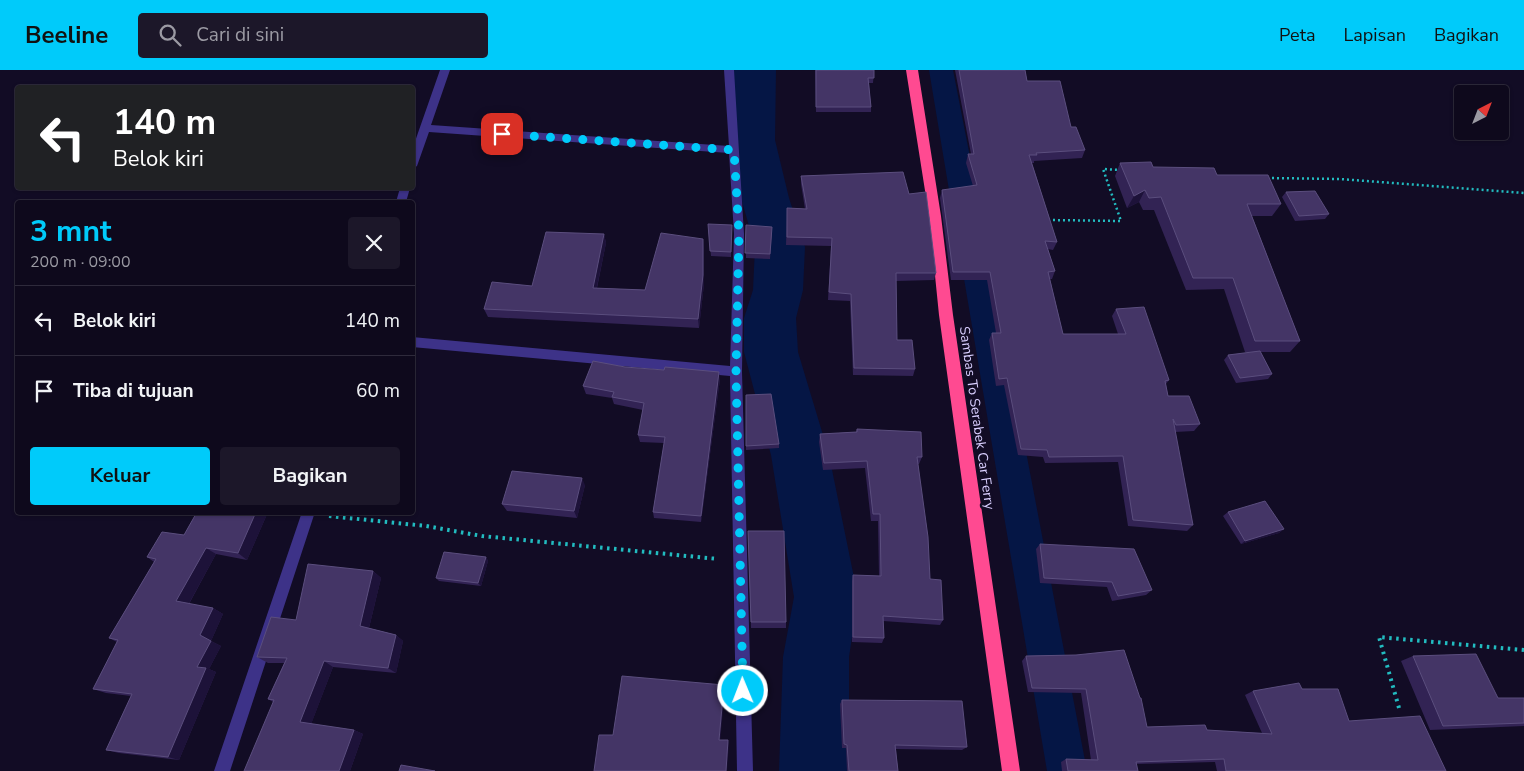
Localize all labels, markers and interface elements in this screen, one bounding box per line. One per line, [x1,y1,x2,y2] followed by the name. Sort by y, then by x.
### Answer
[138,13,488,58] search box
[25,19,108,51] text: Beeline
[156,21,184,49] icon: search
[196,22,284,48] text: Cari di sini
[1279,23,1315,47] text: Peta
[1343,23,1406,47] text: Lapisan
[1434,23,1499,47] text: Bagikan
[1454,85,1509,140] north arrow
[1454,85,1509,140] map controls
[113,99,216,146] text: 140 m
[30,105,95,170] icon: left
[481,113,523,155] pin
[488,120,516,148] icon: arrive
[113,144,204,174] text: Belok kiri
[30,211,111,252] text: 3 mnt
[348,217,400,269] button: close
[30,251,131,273] text: 200 m · 09:00
[30,307,58,335] icon: left
[73,308,156,334] text: Belok kiri
[345,308,400,334] text: 140 m
[955,325,999,512] street label: Sambas To Serabek Car Ferry
[30,377,58,405] icon: arrive
[73,378,194,404] text: Tiba di tujuan
[356,378,400,404] text: 60 m
[30,447,210,505] button: Keluar
[220,447,400,505] button: Bagikan
[716,664,768,716] position arrow

